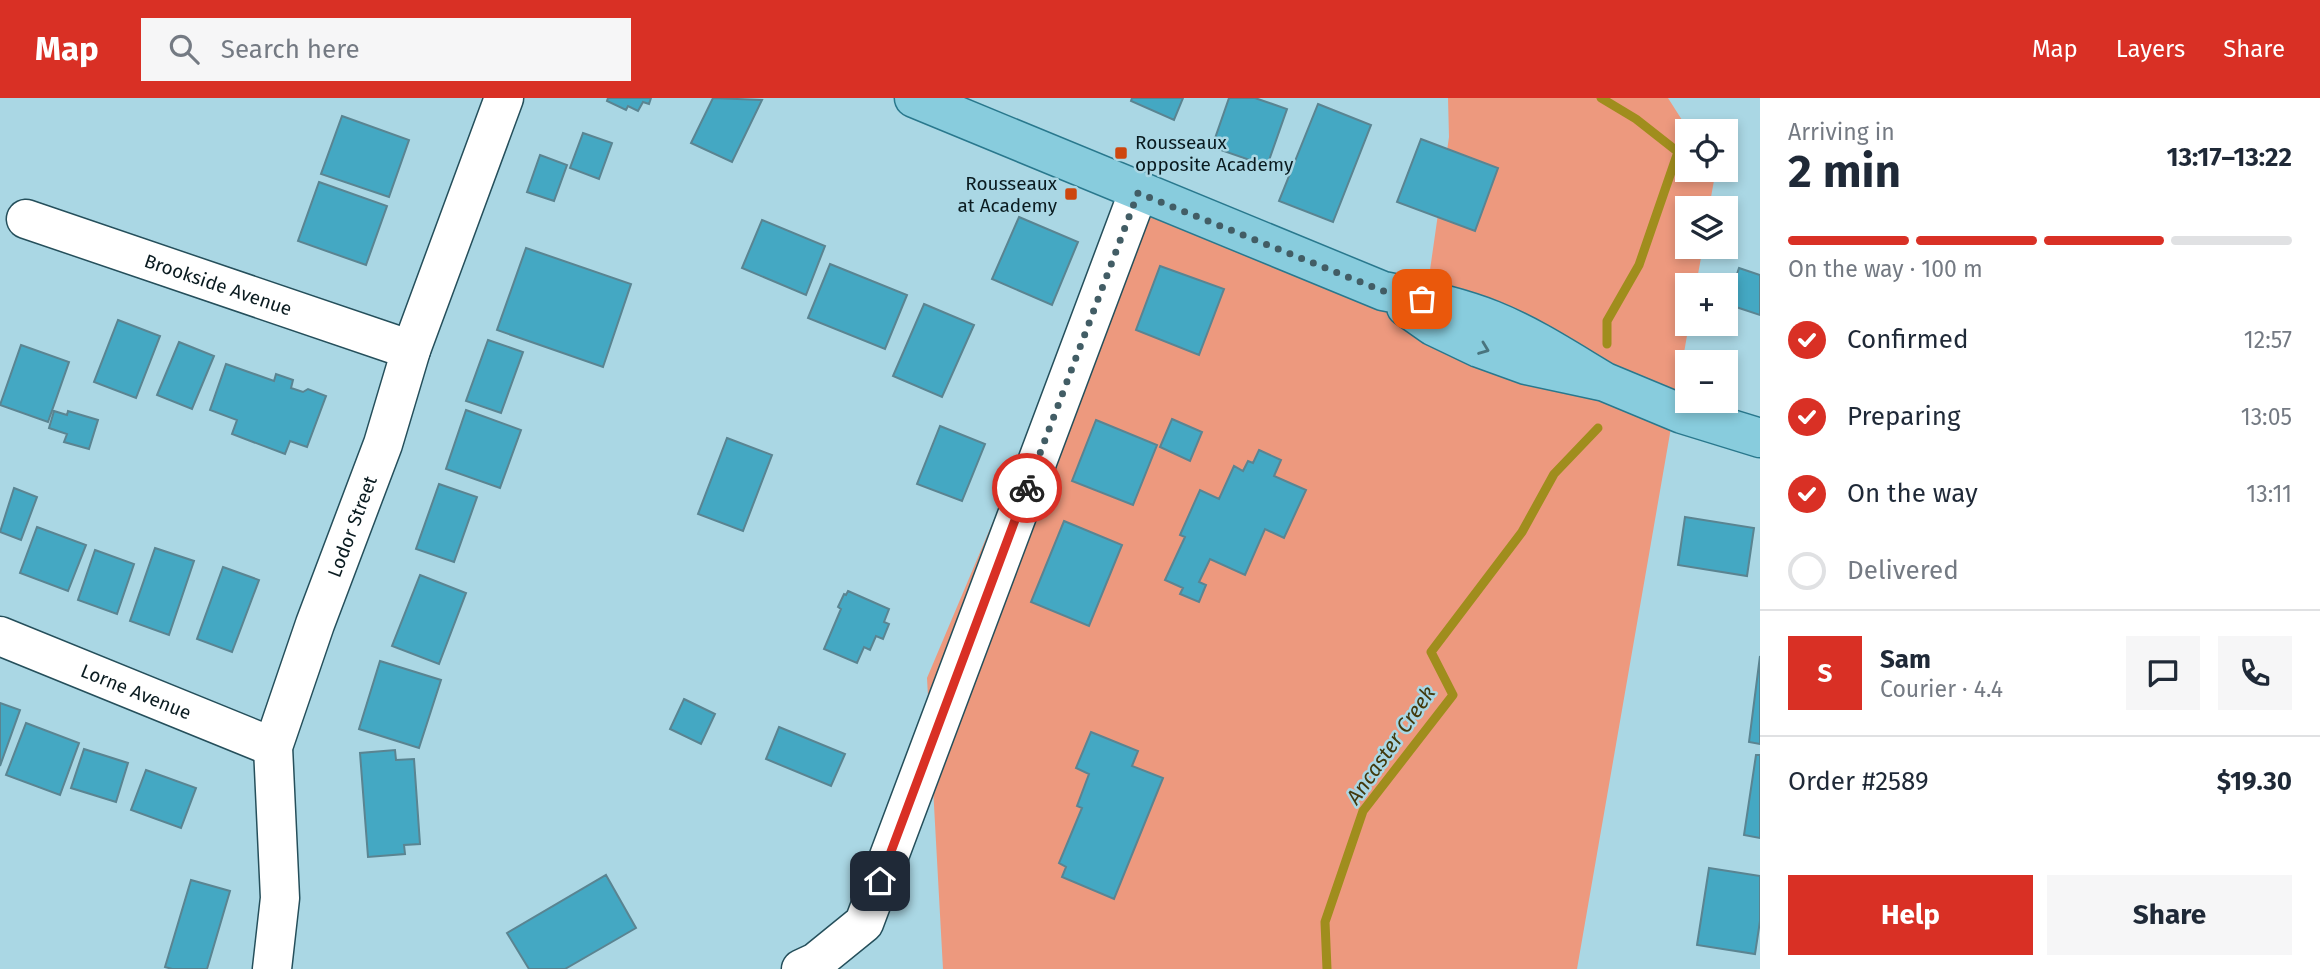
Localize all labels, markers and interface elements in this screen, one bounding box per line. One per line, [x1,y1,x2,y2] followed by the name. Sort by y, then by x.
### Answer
[141,18,631,81] search box
[35,29,99,69] text: Map
[165,30,203,68] icon: search
[221,34,360,65] text: Search here
[2032,35,2078,63] text: Map
[2116,35,2185,63] text: Layers
[2223,35,2285,63] text: Share
[1788,118,1895,146] text: Arriving in
[1675,119,1738,413] map controls
[1675,119,1738,182] button: locate
[1135,131,1294,176] place label: Rousseaux opposite Academy
[2166,142,2292,173] text: 13:17–13:22
[1788,144,1901,199] text: 2 min
[1113,145,1129,161] marker: Rousseaux opposite Academy
[957,172,1058,217] place label: Rousseaux at Academy
[1063,186,1079,202] marker: Rousseaux at Academy
[1675,196,1738,259] button: layers
[141,249,295,321] street label: Brookside Avenue
[1788,255,1983,283] text: On the way · 100 m
[1392,269,1452,329] pin
[1675,273,1738,336] button: +
[1403,280,1441,318] icon: bag
[1788,321,1826,359] icon: check
[1847,324,1968,355] text: Confirmed
[2244,326,2292,354] text: 12:57
[1477,341,1489,355] one-way arrow
[1675,350,1738,413] button: −
[1788,398,1826,436] icon: check
[1847,401,1960,432] text: Preparing
[2241,403,2292,431] text: 13:05
[992,453,1062,523] courier
[1008,469,1046,507] icon: bike
[323,472,382,580] street label: Lodor Street
[1788,475,1826,513] icon: check
[1847,478,1978,509] text: On the way
[2246,480,2292,508] text: 13:11
[1847,555,1959,586] text: Delivered
[2126,636,2200,710] button: chat
[2218,636,2292,710] button: phone
[1880,644,1931,675] text: Sam
[1818,658,1832,689] text: S
[77,659,195,725] street label: Lorne Avenue
[1880,675,2003,703] text: Courier · 4.4
[1340,681,1441,810] water label: Ancaster Creek
[1788,766,1929,797] text: Order #2589
[2217,766,2292,797] text: $19.30
[850,851,910,911] pin
[861,862,899,900] icon: home
[1788,875,2033,955] button: Help
[2047,875,2292,955] button: Share

